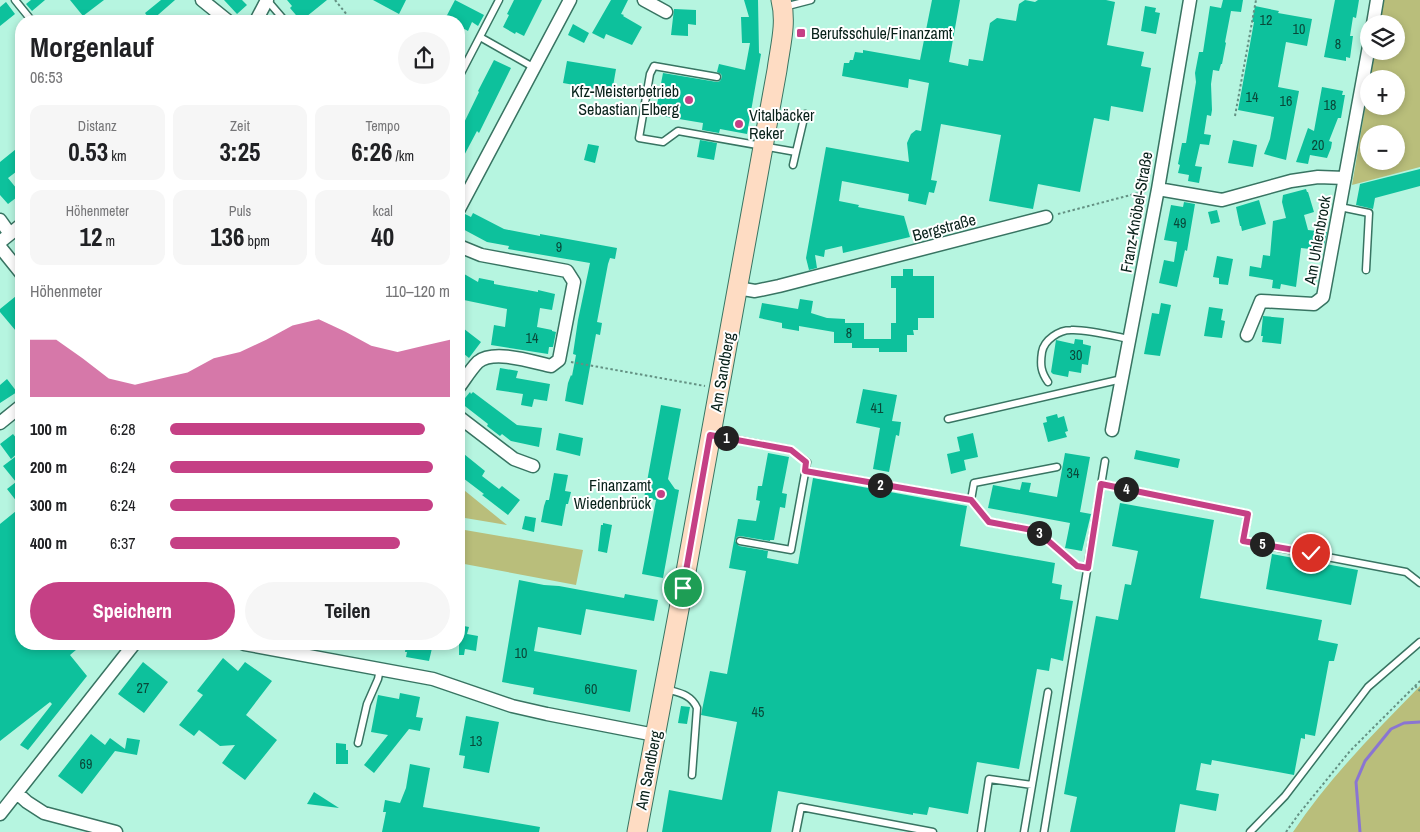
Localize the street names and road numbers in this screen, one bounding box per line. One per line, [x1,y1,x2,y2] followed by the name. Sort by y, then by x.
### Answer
[1115,150,1157,274] street label: Franz-Knöbel-Straße
[1298,194,1336,287] street label: Am Uhlenbrock
[910,208,978,246] street label: Bergstraße
[704,330,740,414] street label: Am Sandberg
[629,728,667,812] street label: Am Sandberg

